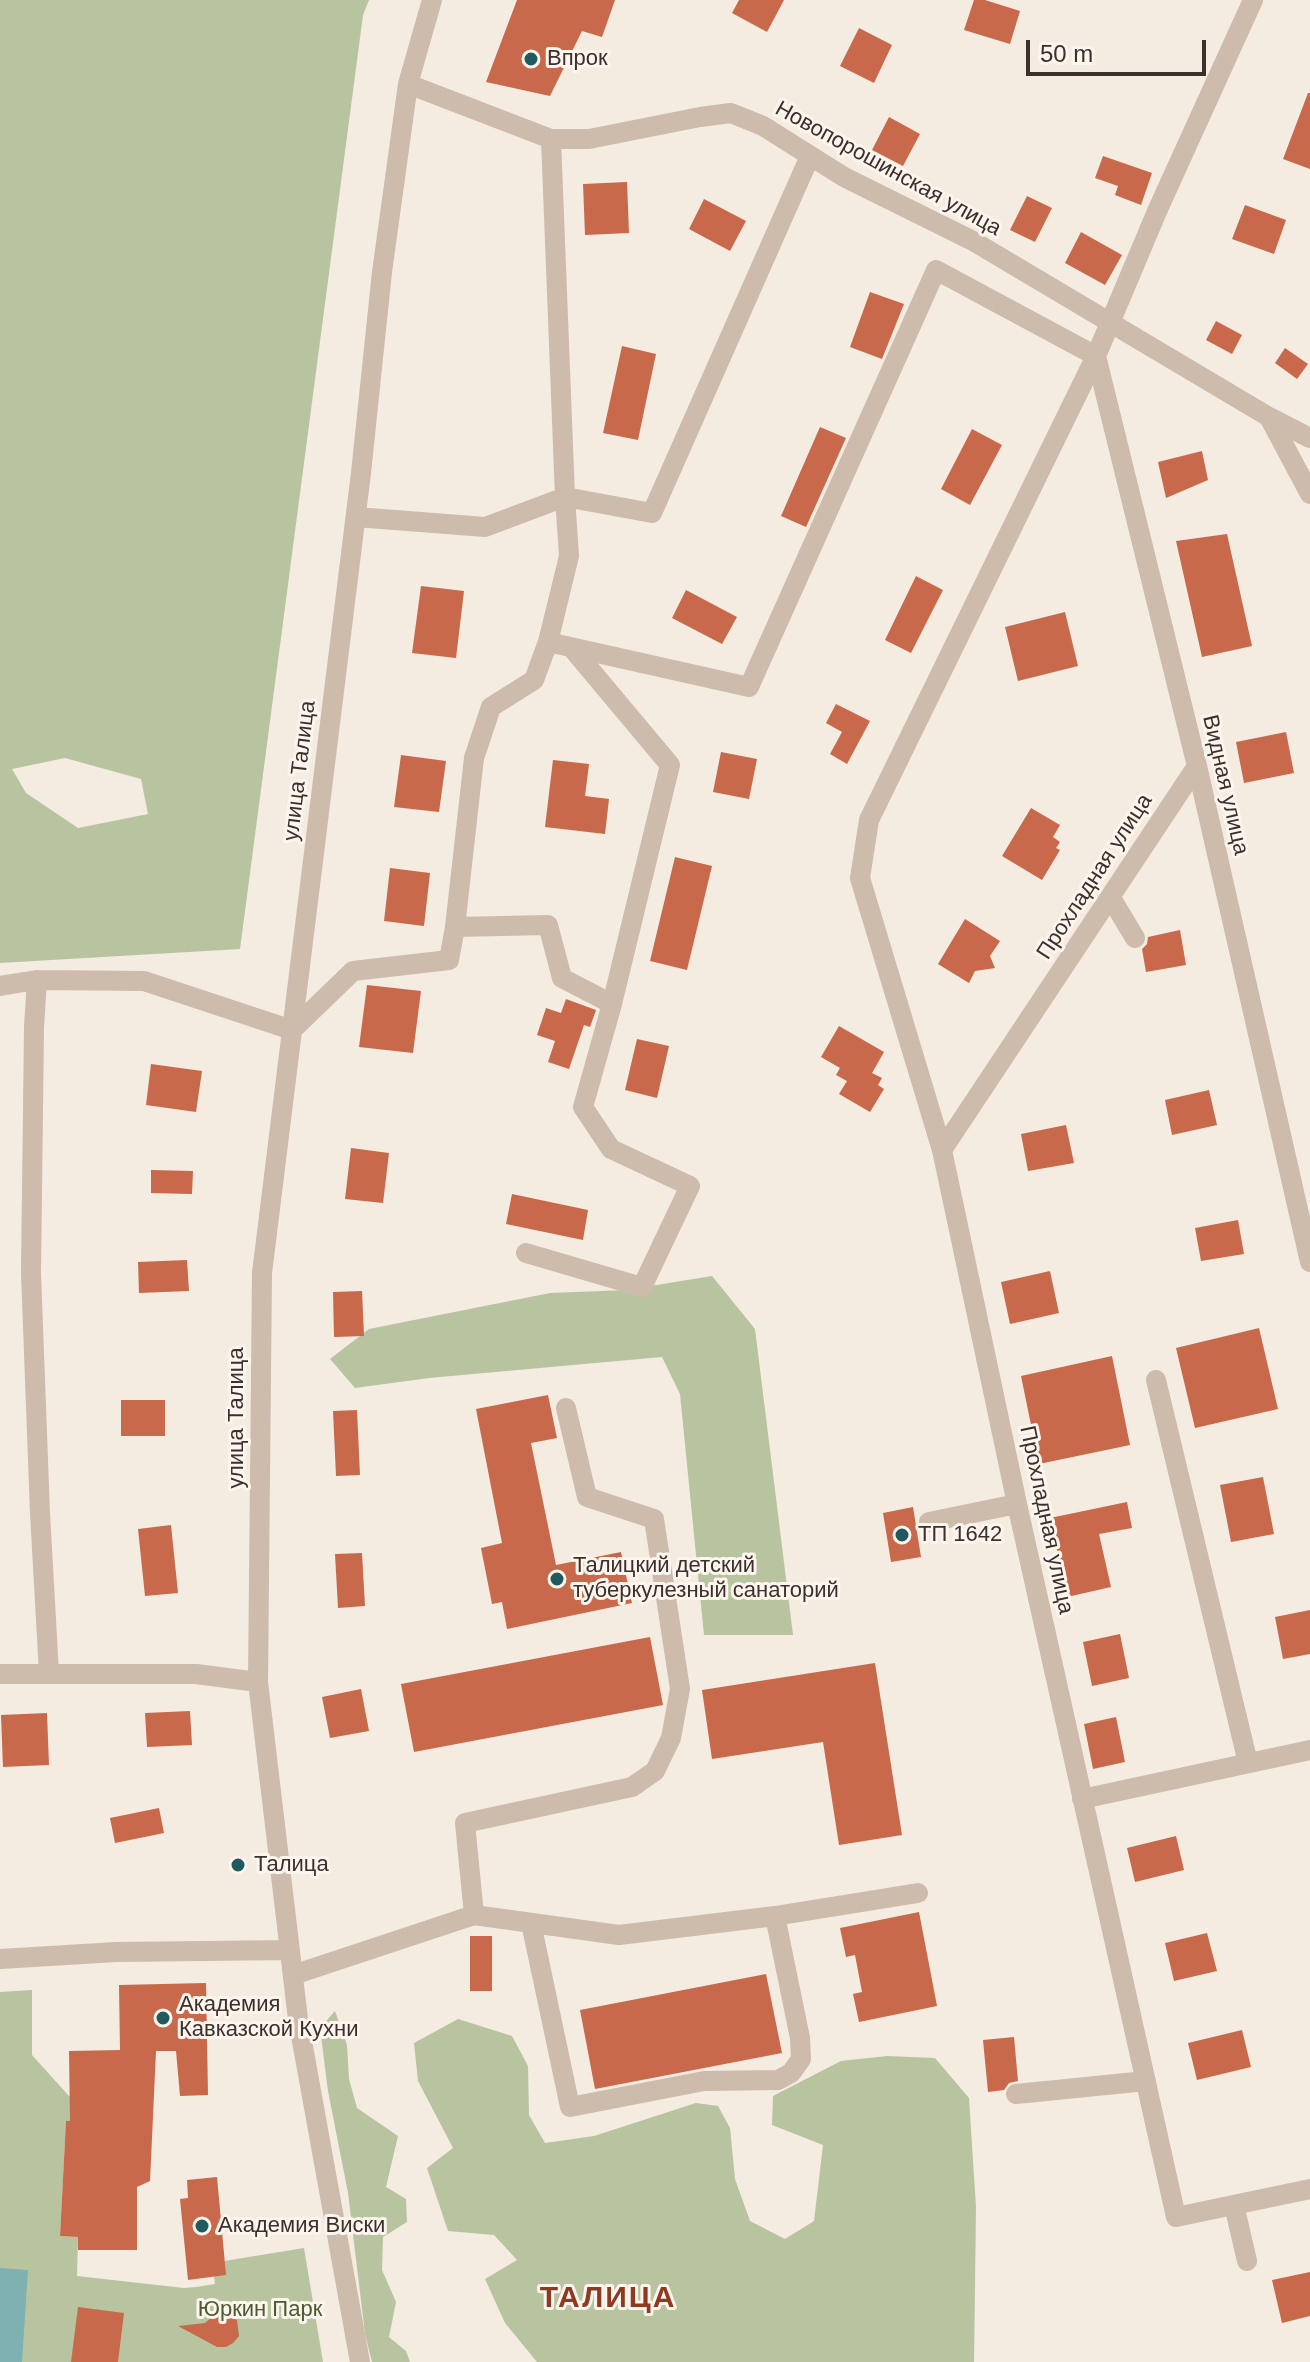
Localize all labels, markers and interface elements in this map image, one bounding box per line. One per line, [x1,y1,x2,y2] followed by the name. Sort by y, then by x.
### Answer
[1030,24,1210,74] scale bar
[1040,40,1093,67] text: 50 m
[547,46,608,72] place label: Впрок
[522,50,540,68] marker: Впрок
[770,96,1006,242] street label: Новопорошинская улица
[278,699,322,843] street label: улица Талица
[1196,713,1254,857] street label: Видная улица
[1032,789,1158,965] street label: Прохладная улица
[224,1347,250,1489] street label: улица Талица
[1013,1423,1079,1617] street label: Прохладная улица
[918,1522,1002,1548] place label: ТП 1642
[893,1526,911,1544] marker: ТП 1642
[573,1553,839,1604] place label: Талицкий детский туберкулезный санаторий
[548,1570,566,1588] marker: Талицкий детский туберкулезный санаторий
[254,1852,329,1878] place label: Талица
[229,1856,247,1874] marker: Талица
[179,1992,358,2044] place label: Академия Кавказской Кухни
[154,2009,172,2027] marker: Академия Кавказской Кухни
[218,2213,385,2239] place label: Академия Виски
[193,2217,211,2235] marker: Академия Виски
[540,2281,676,2317] district label: ТАЛИЦА
[198,2297,322,2323] park label: Юркин Парк

